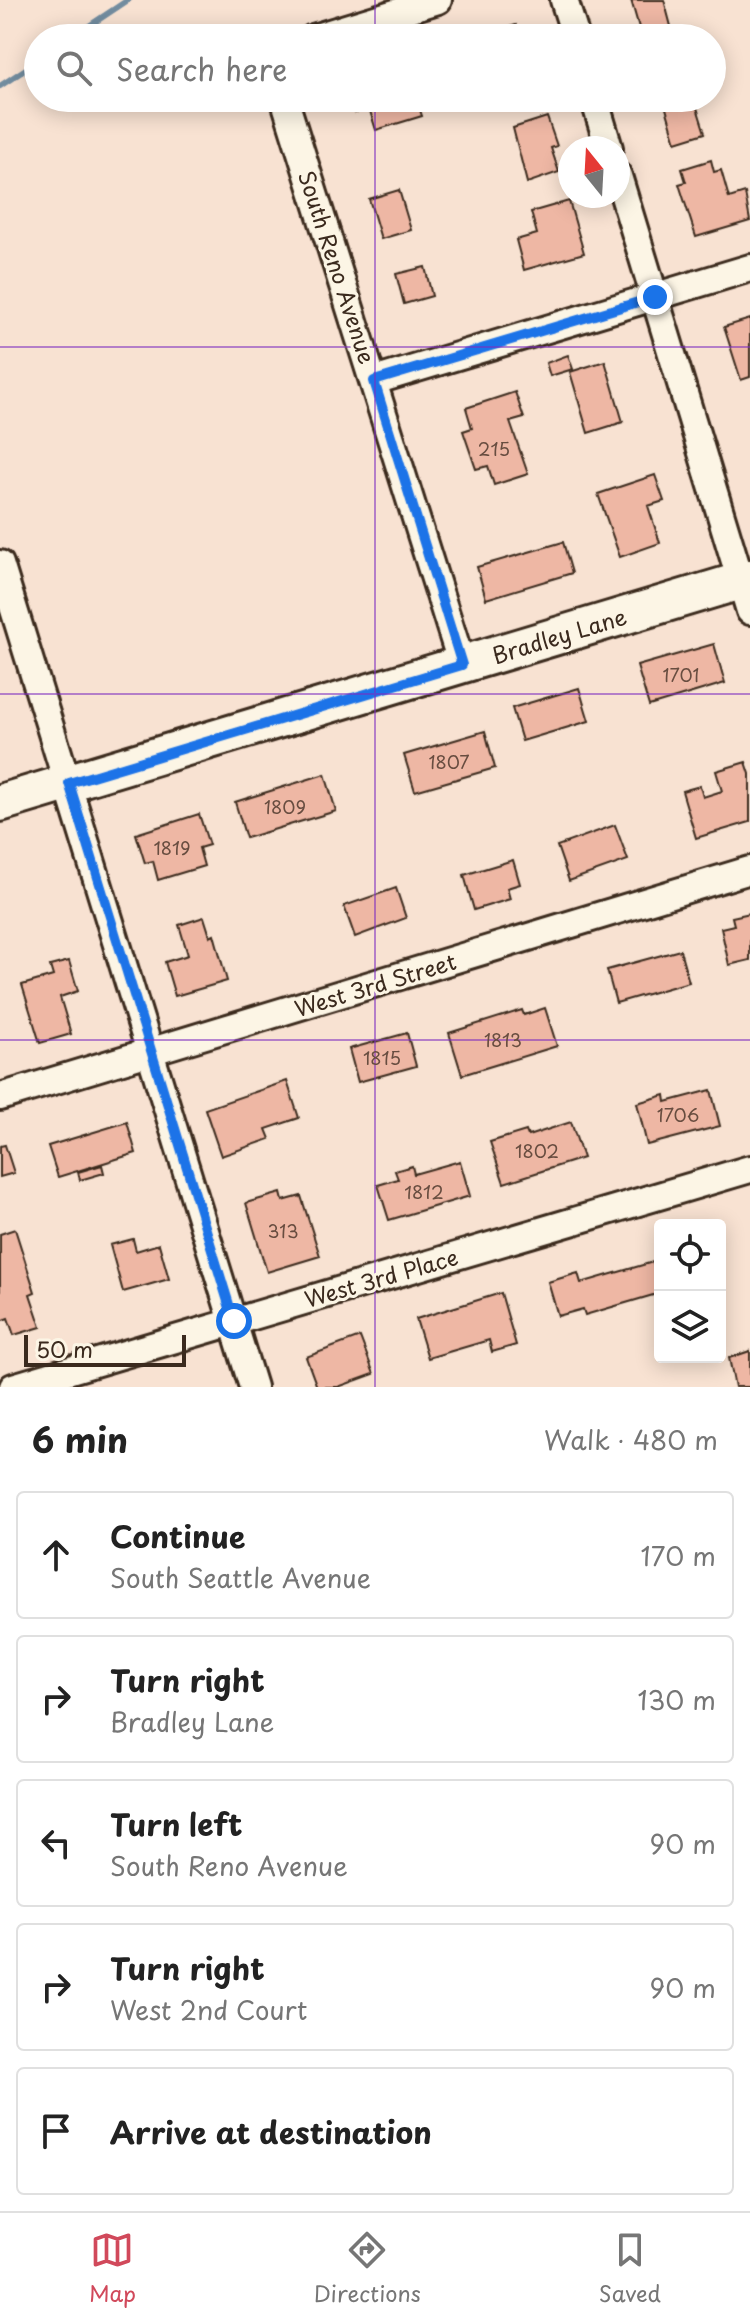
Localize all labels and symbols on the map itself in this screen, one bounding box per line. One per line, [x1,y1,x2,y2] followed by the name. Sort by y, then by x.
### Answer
[558,136,630,208] north arrow
[291,166,385,368] street label: South Reno Avenue
[637,279,673,315] route end
[478,435,510,462] house number: 215
[488,599,630,671] street label: Bradley Lane
[663,661,699,688] house number: 1701
[428,748,470,775] house number: 1807
[264,793,306,820] house number: 1809
[153,834,191,861] house number: 1819
[290,944,460,1024] street label: West 3rd Street
[484,1026,522,1053] house number: 1813
[363,1044,401,1071] house number: 1815
[657,1101,699,1128] house number: 1706
[515,1137,559,1164] house number: 1802
[404,1178,444,1205] house number: 1812
[267,1217,299,1244] house number: 313
[300,1239,462,1315] street label: West 3rd Place
[216,1303,252,1339] route start
[24,1331,186,1367] scale bar

